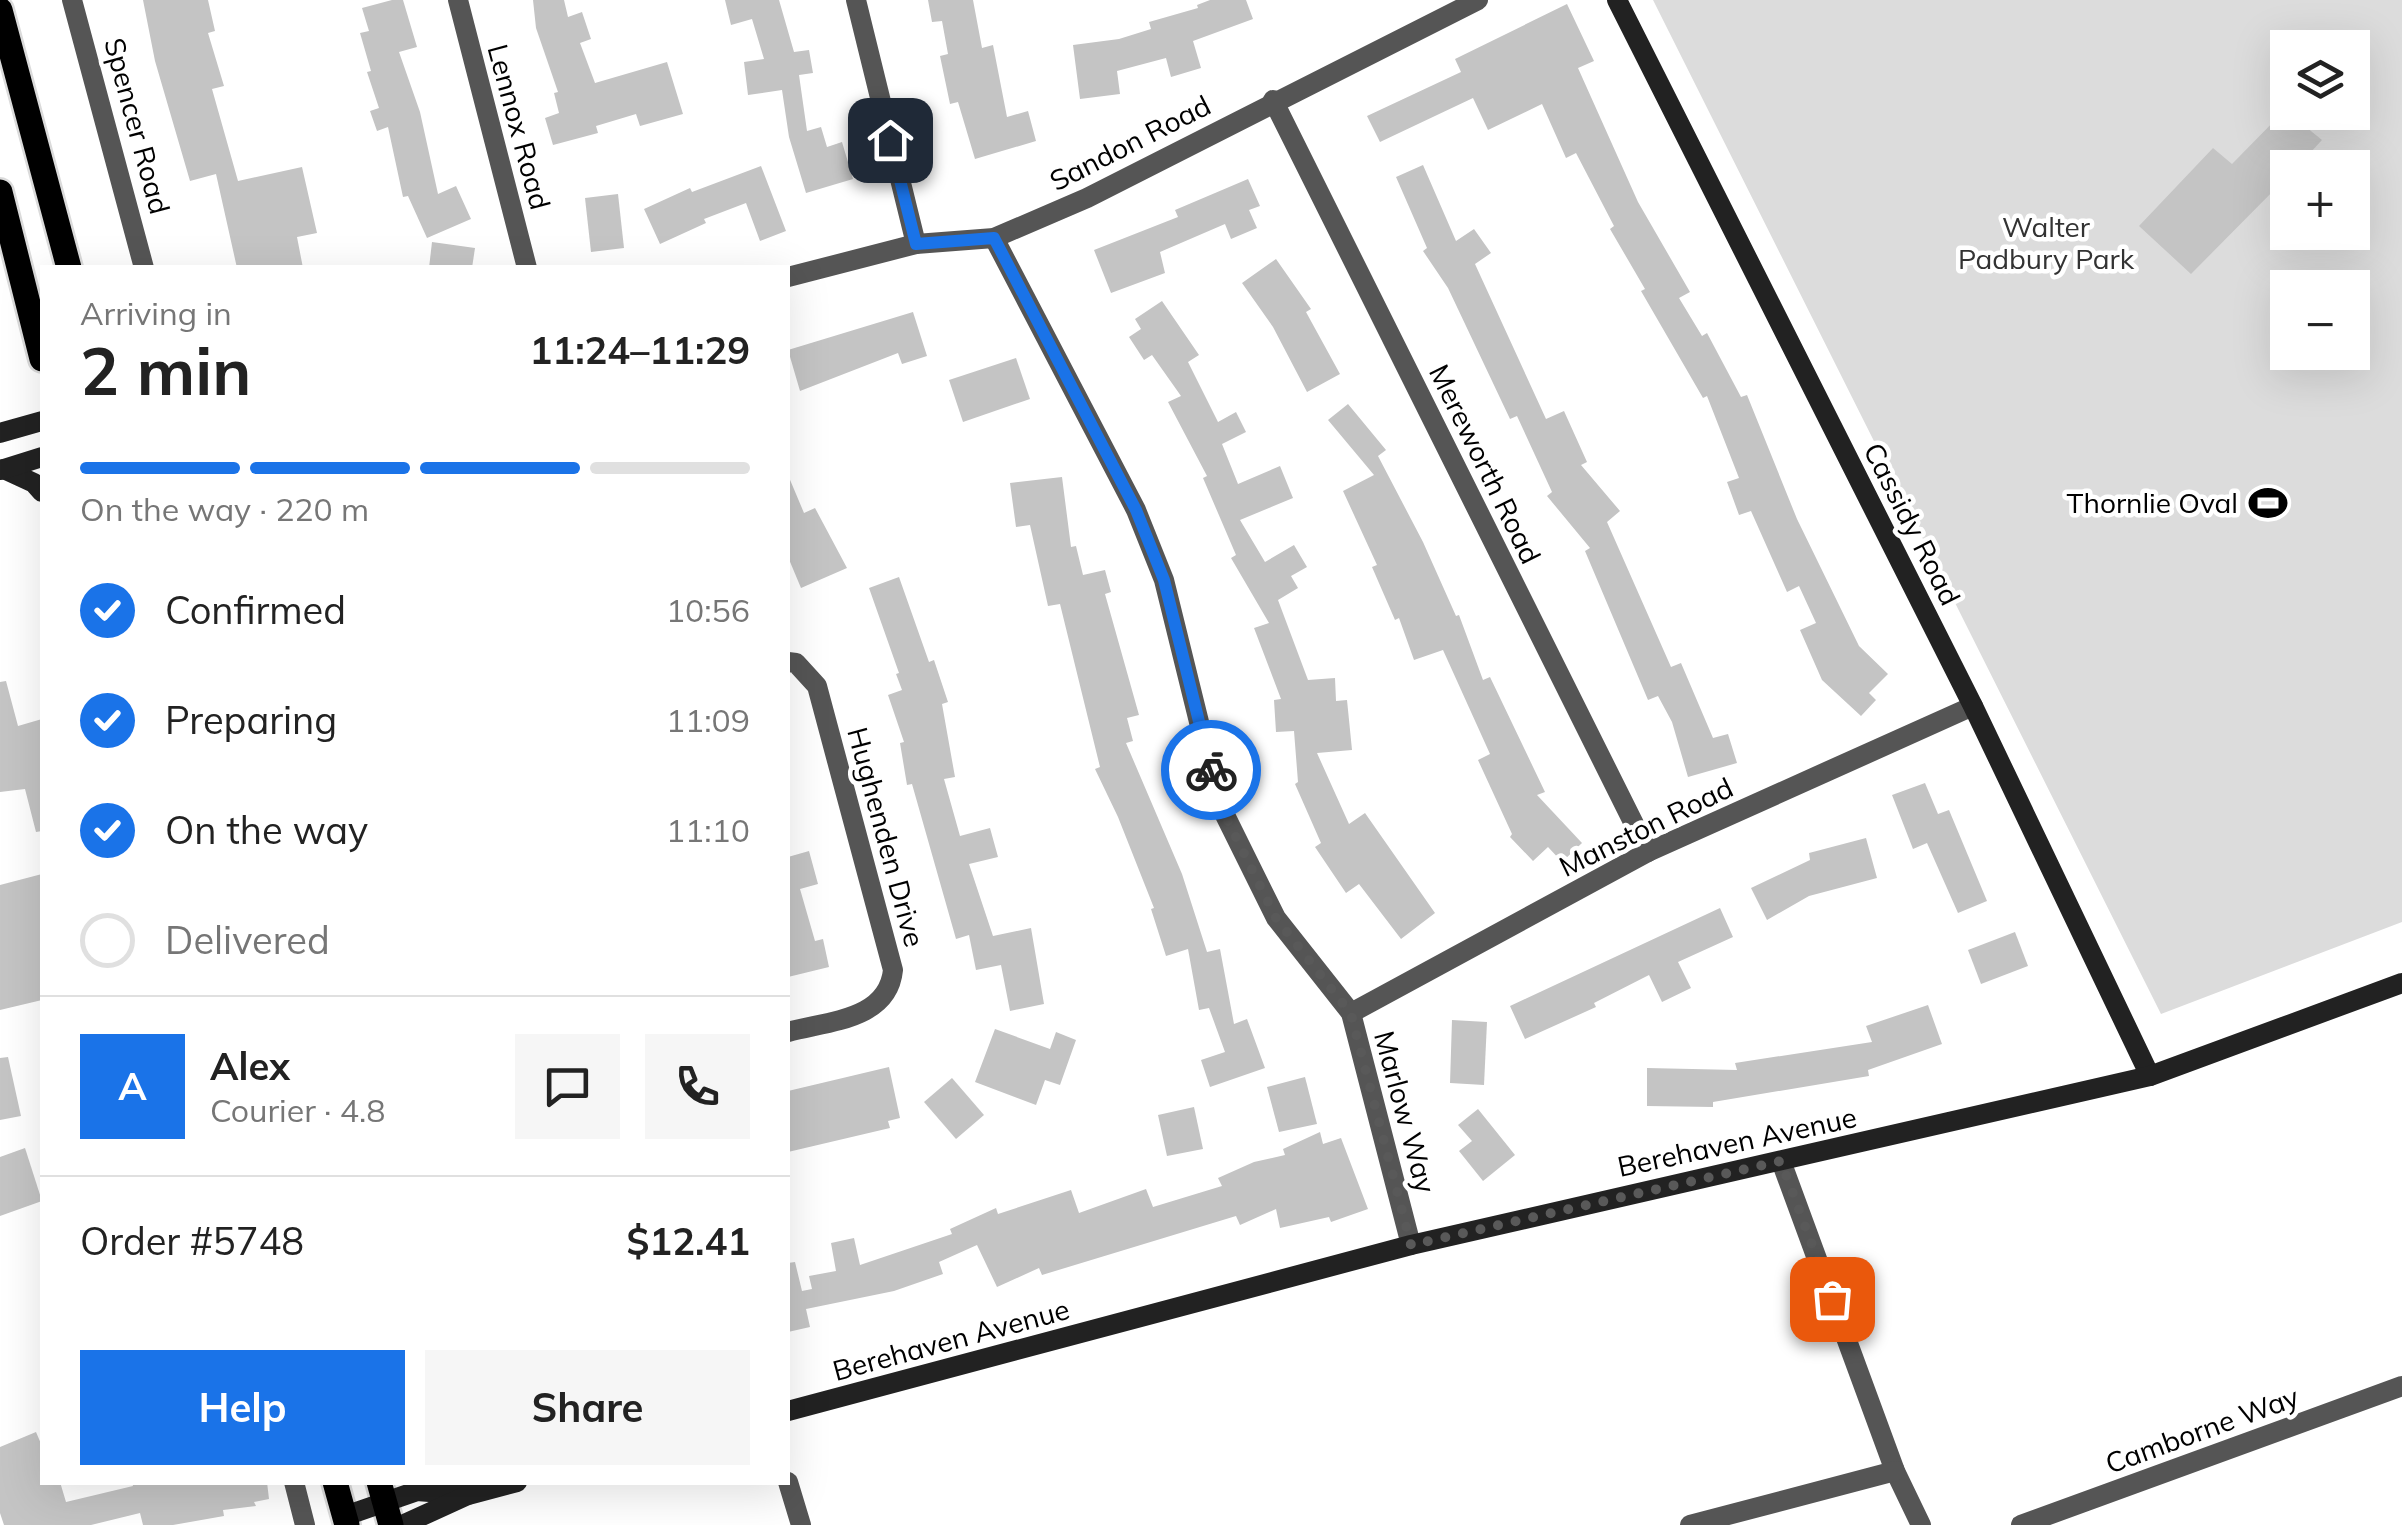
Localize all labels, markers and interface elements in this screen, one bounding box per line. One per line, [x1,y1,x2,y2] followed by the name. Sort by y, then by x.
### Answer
[2270,30,2370,370] map controls
[2270,30,2370,130] button: layers
[97,34,178,218] street label: Spencer Road
[481,40,558,213] street label: Lennox Road
[1044,87,1216,198] street label: Sandon Road
[848,98,933,183] pin
[863,113,918,168] icon: home
[2270,150,2370,250] button: +
[1958,209,2135,276] park label: Walter Padbury Park
[2270,270,2370,370] button: −
[80,293,232,333] text: Arriving in
[530,326,750,374] text: 11:24–11:29
[80,330,251,411] text: 2 min
[1422,358,1549,569] street label: Mereworth Road
[1857,437,1968,611] street label: Cassidy Road
[2247,482,2289,524] sports icon: Thornlie Oval
[2067,485,2238,520] place label: Thornlie Oval
[80,489,369,529] text: On the way · 220 m
[80,583,135,638] icon: check
[165,586,346,634] text: Confirmed
[666,590,750,630] text: 10:56
[80,693,135,748] icon: check
[165,696,337,744] text: Preparing
[666,700,750,740] text: 11:09
[1161,720,1261,820] courier
[840,723,933,951] street label: Hughenden Drive
[1184,743,1239,798] icon: bike
[1553,769,1738,884] street label: Manston Road
[80,803,135,858] icon: check
[165,806,368,854] text: On the way
[666,810,750,850] text: 11:10
[165,916,330,964] text: Delivered
[1367,1027,1444,1197] street label: Marlow Way
[515,1034,620,1139] button: chat
[645,1034,750,1139] button: phone
[210,1042,290,1090] text: Alex
[118,1062,147,1110] text: A
[210,1090,386,1130] text: Courier · 4.8
[1614,1099,1860,1184] street label: Berehaven Avenue
[80,1217,304,1265] text: Order #5748
[627,1217,750,1265] text: $12.41
[1790,1257,1875,1342] pin
[1805,1272,1860,1327] icon: bag
[829,1291,1073,1388] street label: Berehaven Avenue
[80,1350,405,1465] button: Help
[425,1350,750,1465] button: Share
[2100,1378,2303,1481] street label: Camborne Way

